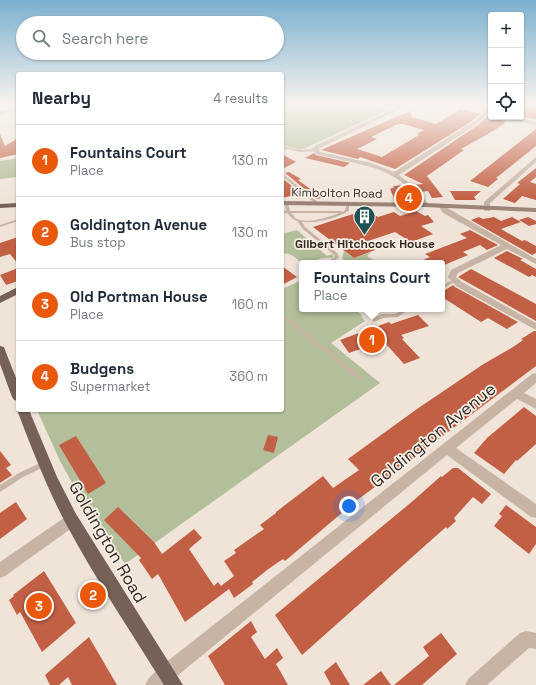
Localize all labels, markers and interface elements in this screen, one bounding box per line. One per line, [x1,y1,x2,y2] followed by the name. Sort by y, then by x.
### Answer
[488,12,524,120] map controls
[488,12,524,48] button: +
[16,16,284,60] search box
[30,27,52,49] icon: search
[62,29,148,48] text: Search here
[488,48,524,84] button: −
[488,84,524,120] button: locate
[32,87,91,109] text: Nearby
[213,90,268,107] text: 4 results
[70,143,187,162] text: Fountains Court
[42,152,48,169] text: 1
[232,152,268,169] text: 130 m
[70,162,104,179] text: Place
[396,183,422,213] pin: 4
[291,184,383,202] street label: Kimbolton Road
[352,204,378,237] building icon: Gilbert Hitchcock House
[70,215,207,234] text: Goldington Avenue
[41,224,49,241] text: 2
[232,224,268,241] text: 130 m
[70,234,126,251] text: Bus stop
[295,236,435,252] place label: Gilbert Hitchcock House
[299,260,445,312] popup
[314,268,430,287] text: Fountains Court
[70,287,208,306] text: Old Portman House
[314,287,347,304] text: Place
[41,296,49,313] text: 3
[232,296,268,313] text: 160 m
[70,306,104,323] text: Place
[359,325,385,355] pin: 1
[70,359,134,378] text: Budgens
[41,368,49,385] text: 4
[229,368,268,385] text: 360 m
[70,378,151,395] text: Supermarket
[366,378,500,492] street label: Goldington Avenue
[64,477,152,607] street label: Goldington Road
[339,496,359,516] your location
[80,580,106,610] pin: 2
[26,591,52,621] pin: 3

